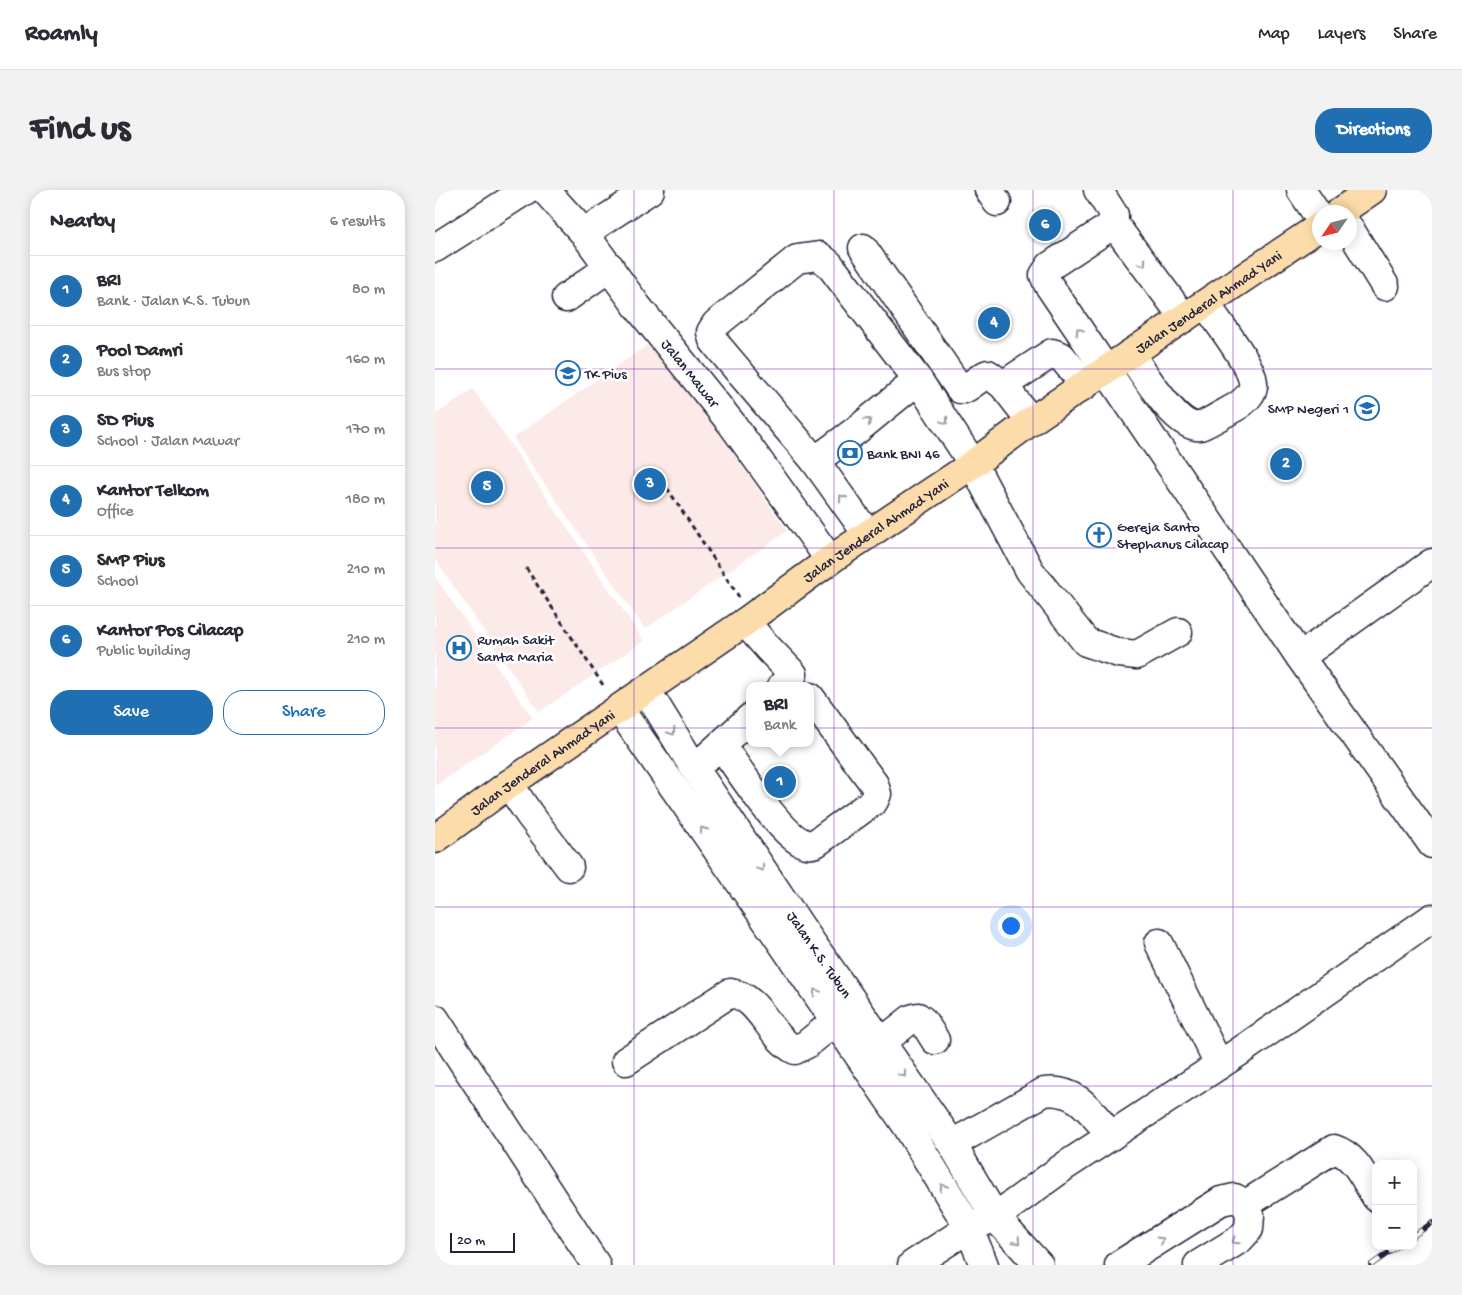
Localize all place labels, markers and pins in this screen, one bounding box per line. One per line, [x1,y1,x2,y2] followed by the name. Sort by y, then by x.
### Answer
[1029,206,1061,244] pin: 6
[978,304,1010,342] pin: 4
[555,360,581,386] school or university icon: TK Pius
[584,366,627,384] place label: TK Pius
[1354,395,1380,421] school or university icon: SMP Negeri 1
[1268,401,1349,419] place label: SMP Negeri 1
[837,440,863,466] bank icon: Bank BNI 46
[1270,445,1302,483] pin: 2
[866,446,940,464] place label: Bank BNI 46
[634,465,666,503] pin: 3
[471,468,503,506] pin: 5
[1117,519,1229,554] place label: Gereja Santo Stephanus Cilacap
[1086,522,1112,548] church icon: Gereja Santo Stephanus Cilacap
[477,632,556,667] place label: Rumah Sakit Santa Maria
[446,635,472,661] hospital icon: Rumah Sakit Santa Maria
[764,763,796,801] pin: 1

